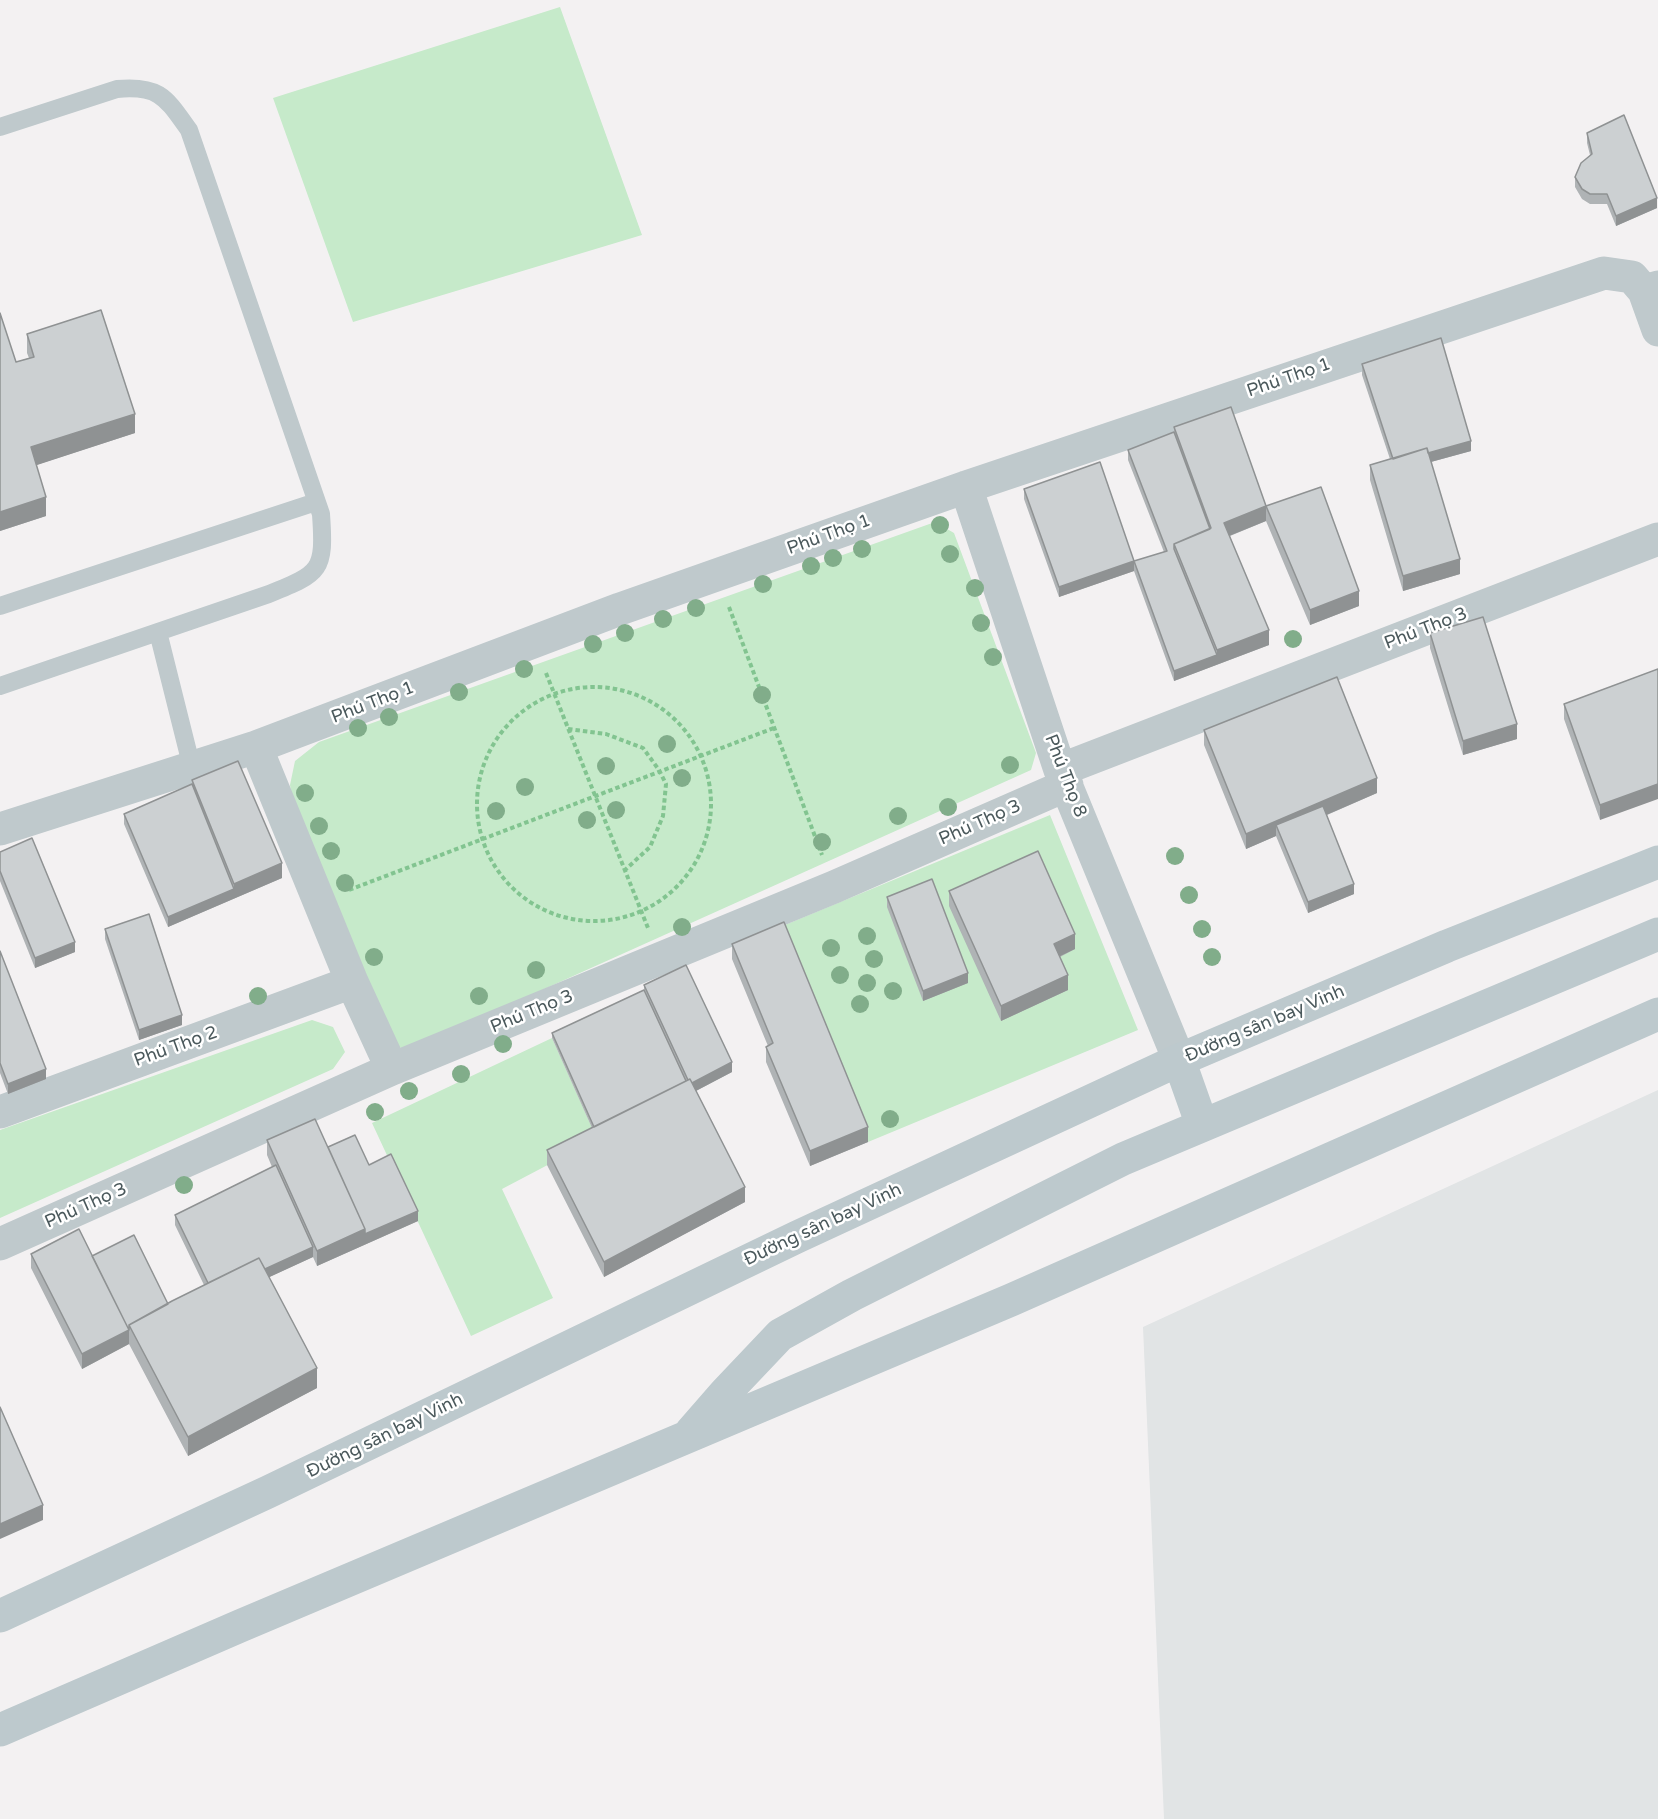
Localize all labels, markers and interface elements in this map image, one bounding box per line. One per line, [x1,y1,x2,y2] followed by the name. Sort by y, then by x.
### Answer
[1244,354,1334,402] street label: Phú Thọ 1
[784,510,874,560] street label: Phú Thọ 1
[1381,603,1471,655] street label: Phú Thọ 3
[328,677,418,729] street label: Phú Thọ 1
[1039,731,1091,821] street label: Phú Thọ 8
[936,795,1024,851] street label: Phú Thọ 3
[1182,981,1348,1067] street label: Đường sân bay Vinh
[487,986,577,1038] street label: Phú Thọ 3
[131,1022,221,1072] street label: Phú Thọ 2
[42,1178,130,1234] street label: Phú Thọ 3
[741,1179,905,1271] street label: Đường sân bay Vinh
[303,1389,467,1483] street label: Đường sân bay Vinh

